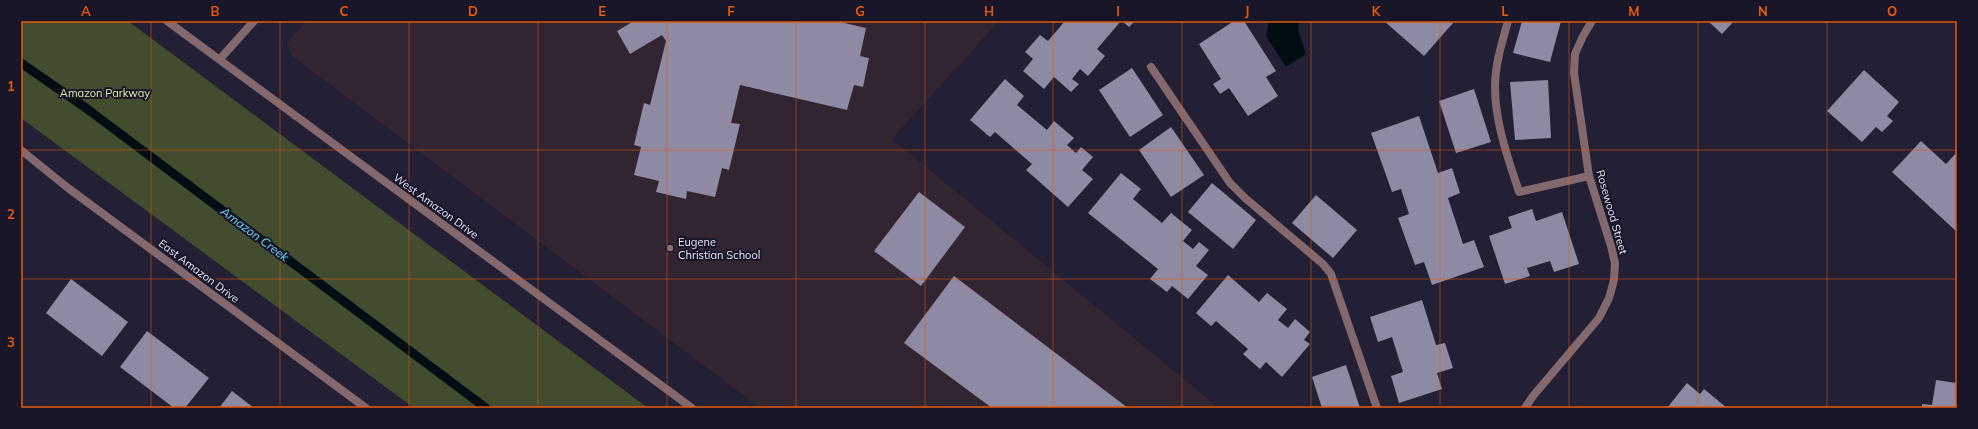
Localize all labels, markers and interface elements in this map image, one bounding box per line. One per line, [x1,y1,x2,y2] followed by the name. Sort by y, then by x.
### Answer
[81,3,91,19] text: A
[211,3,220,19] text: B
[340,3,349,19] text: C
[468,3,478,19] text: D
[598,3,606,19] text: E
[727,3,735,19] text: F
[855,3,865,19] text: G
[984,3,994,19] text: H
[1116,3,1120,19] text: I
[1245,3,1249,19] text: J
[1372,3,1382,19] text: K
[1501,3,1509,19] text: L
[1628,3,1640,19] text: M
[1758,3,1768,19] text: N
[1887,3,1897,19] text: O
[7,78,15,94] text: 1
[60,86,150,100] park label: Amazon Parkway
[1593,168,1631,256] street label: Rosewood Street
[391,170,481,242] street label: West Amazon Drive
[217,203,293,265] water label: Amazon Creek
[7,206,15,222] text: 2
[678,235,760,262] place label: Eugene Christian School
[156,236,242,306] street label: East Amazon Drive
[665,243,675,253] marker: Eugene Christian School
[7,334,15,350] text: 3

